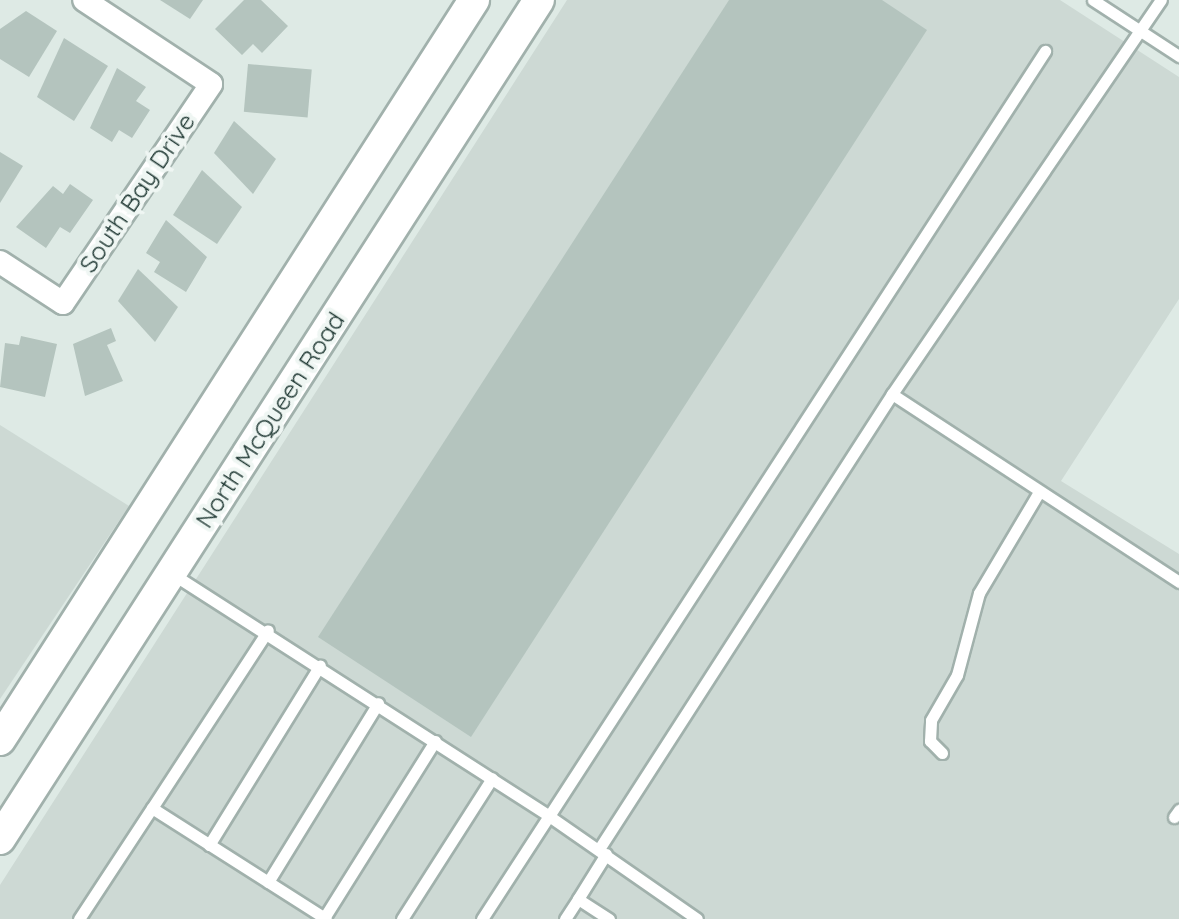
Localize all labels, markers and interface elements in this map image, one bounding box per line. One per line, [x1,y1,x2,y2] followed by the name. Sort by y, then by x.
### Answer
[73,108,201,278] street label: South Bay Drive
[189,306,351,534] street label: North McQueen Road

